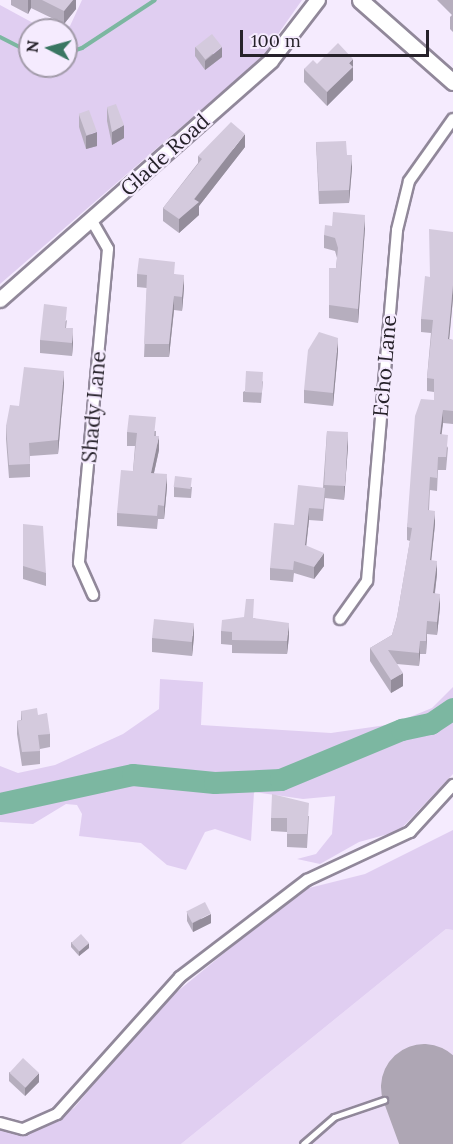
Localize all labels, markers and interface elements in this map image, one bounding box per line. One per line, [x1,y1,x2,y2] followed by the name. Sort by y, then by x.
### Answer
[18,18,78,78] north arrow
[243,18,432,56] scale bar
[251,29,301,52] text: 100 m
[21,39,43,54] text: N
[115,109,215,201] street label: Glade Road
[368,314,402,418] street label: Echo Lane
[77,350,111,464] street label: Shady Lane

